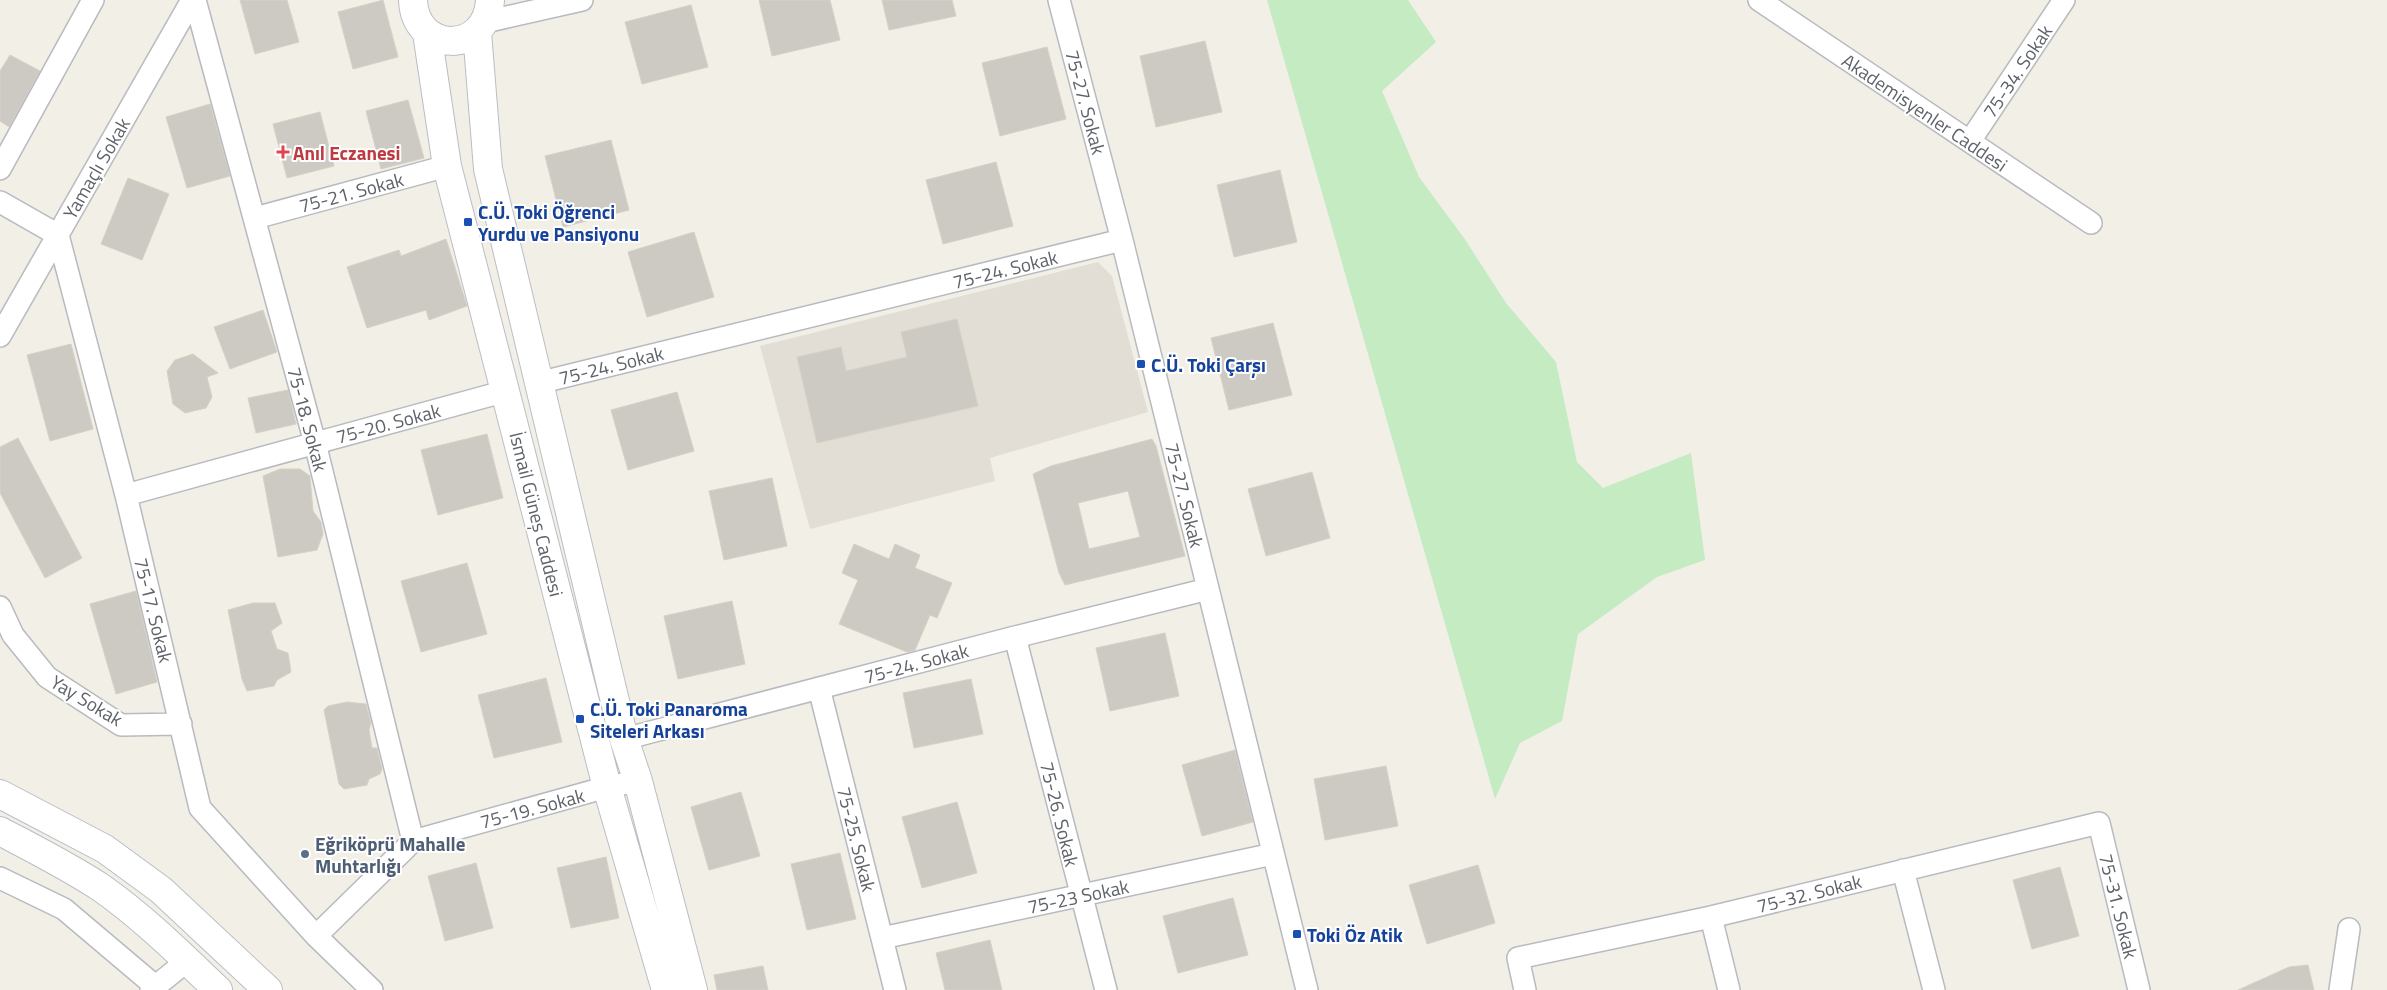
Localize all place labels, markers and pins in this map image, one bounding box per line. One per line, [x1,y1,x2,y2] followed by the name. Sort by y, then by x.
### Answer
[293,138,400,167] place label: Anıl Eczanesi
[277,146,289,158] marker: Anıl Eczanesi
[478,197,639,248] place label: C.Ü. Toki Öğrenci Yurdu ve Pansiyonu
[462,216,474,228] marker: C.Ü. Toki Öğrenci Yurdu ve Pansiyonu
[1151,350,1266,379] place label: C.Ü. Toki Çarşı
[1135,358,1147,370] marker: C.Ü. Toki Çarşı
[590,694,748,745] place label: C.Ü. Toki Panaroma Siteleri Arkası
[574,713,586,725] marker: C.Ü. Toki Panaroma Siteleri Arkası
[315,829,466,880] place label: Eğriköprü Mahalle Muhtarlığı
[299,848,311,860] marker: Eğriköprü Mahalle Muhtarlığı
[1307,920,1403,949] place label: Toki Öz Atik
[1291,928,1303,940] marker: Toki Öz Atik

